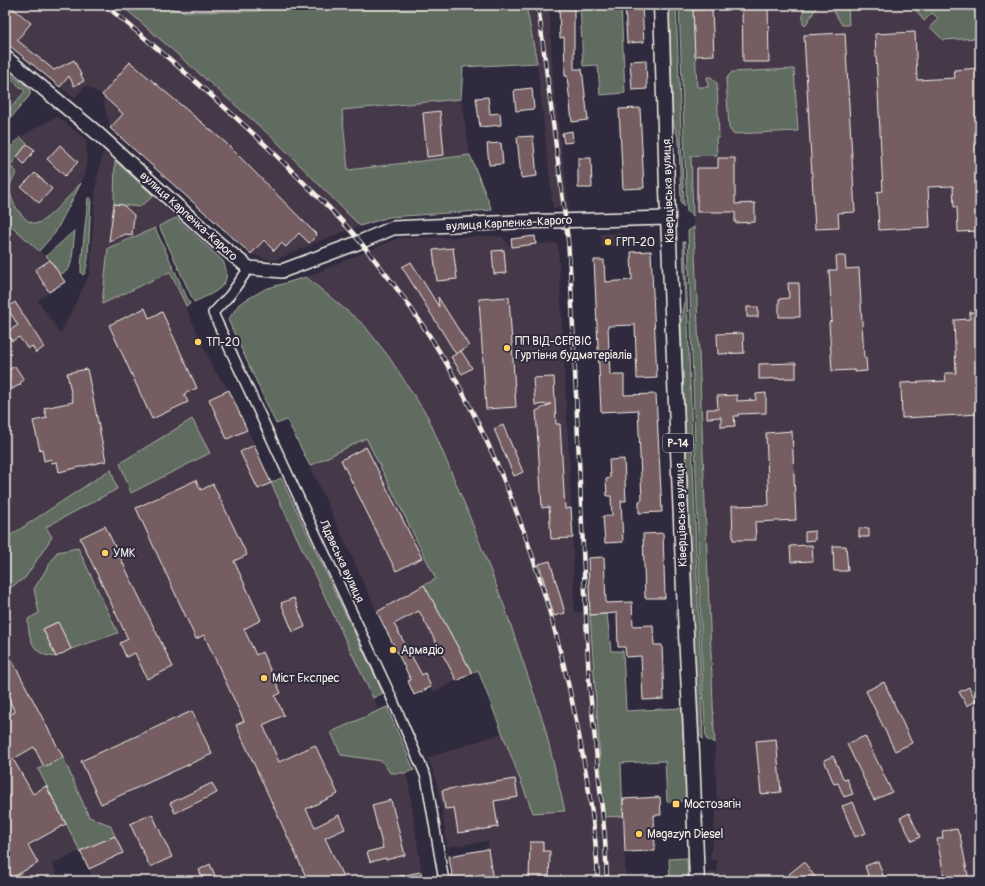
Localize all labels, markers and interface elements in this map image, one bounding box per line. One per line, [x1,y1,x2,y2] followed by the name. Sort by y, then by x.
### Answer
[659,138,678,243] street label: Ківерцівська вулиця
[137,168,241,265] street label: вулиця Карпенка-Карого
[445,213,573,234] street label: вулиця Карпенка-Карого
[616,235,655,250] place label: ГРП-20
[603,237,613,247] marker: ГРП-20
[515,334,632,363] place label: ПП ВІД-СЕРВІС Гуртівня будматеріалів
[206,335,240,350] place label: ТП-20
[193,337,203,347] marker: ТП-20
[502,343,512,353] marker: ПП ВІД-СЕРВІС Гуртівня будматеріалів
[663,434,693,452] road number: Р-14
[672,462,691,567] street label: Ківерцівська вулиця
[315,516,367,605] street label: Лідавська вулиця
[113,546,136,561] place label: УМК
[100,548,110,558] marker: УМК
[401,643,444,658] place label: Армадіо
[388,645,398,655] marker: Армадіо
[272,671,340,686] place label: Міст Експрес
[259,673,269,683] marker: Міст Експрес
[684,797,741,812] place label: Мостозагін
[671,799,681,809] marker: Мостозагін
[647,827,723,842] place label: Magazyn Diesel
[634,829,644,839] marker: Magazyn Diesel

